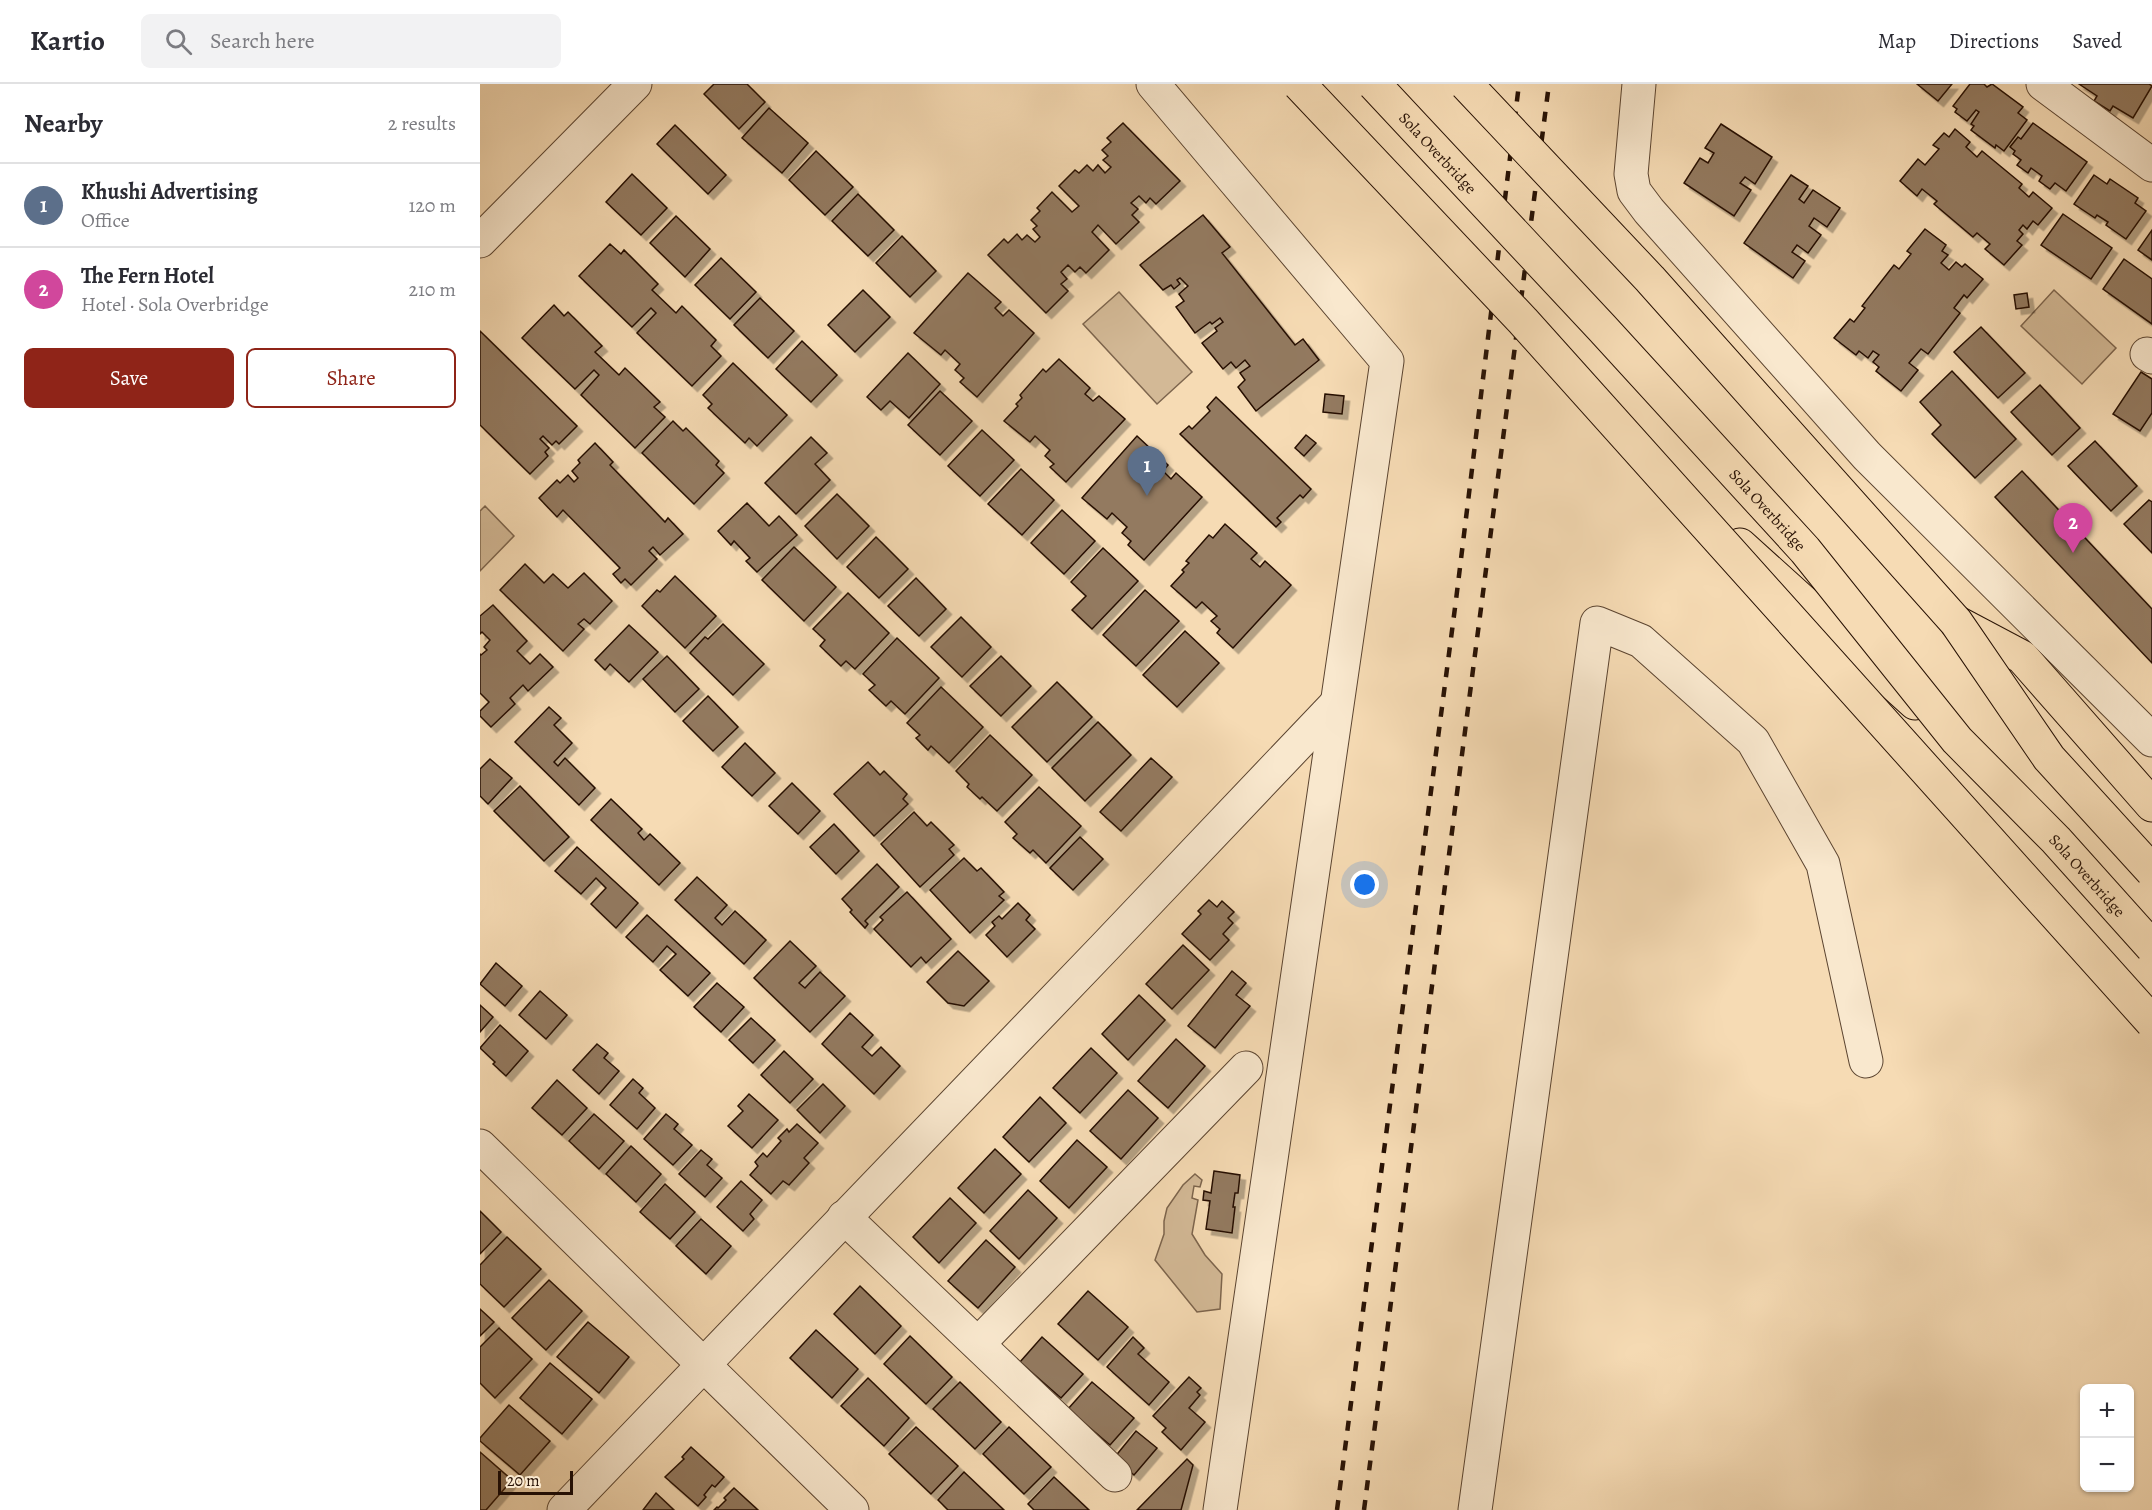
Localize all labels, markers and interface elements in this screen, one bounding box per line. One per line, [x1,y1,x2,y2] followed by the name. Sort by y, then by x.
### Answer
[141,14,561,68] search box
[30,22,105,60] text: Kartio
[162,25,195,58] icon: search
[210,26,315,56] text: Search here
[1878,27,1916,55] text: Map
[1949,27,2039,55] text: Directions
[2072,27,2122,55] text: Saved
[24,106,103,141] text: Nearby
[1394,108,1481,199] street label: Sola Overbridge
[388,110,456,137] text: 2 results
[81,177,258,207] text: Khushi Advertising
[40,192,47,219] text: 1
[408,192,456,219] text: 120 m
[81,207,130,234] text: Office
[81,261,214,291] text: The Fern Hotel
[39,276,48,303] text: 2
[408,276,456,303] text: 210 m
[81,291,269,318] text: Hotel · Sola Overbridge
[24,348,234,408] button: Save
[246,348,456,408] button: Share
[1128,446,1166,496] pin: 1
[1724,464,1811,556] street label: Sola Overbridge
[2054,504,2092,553] pin: 2
[2044,829,2130,922] street label: Sola Overbridge
[1350,870,1379,899] your location
[2080,1384,2134,1492] map controls
[2080,1384,2134,1438] button: +
[2080,1438,2134,1492] button: −
[498,1468,573,1496] scale bar
[507,1470,540,1492] text: 20 m

